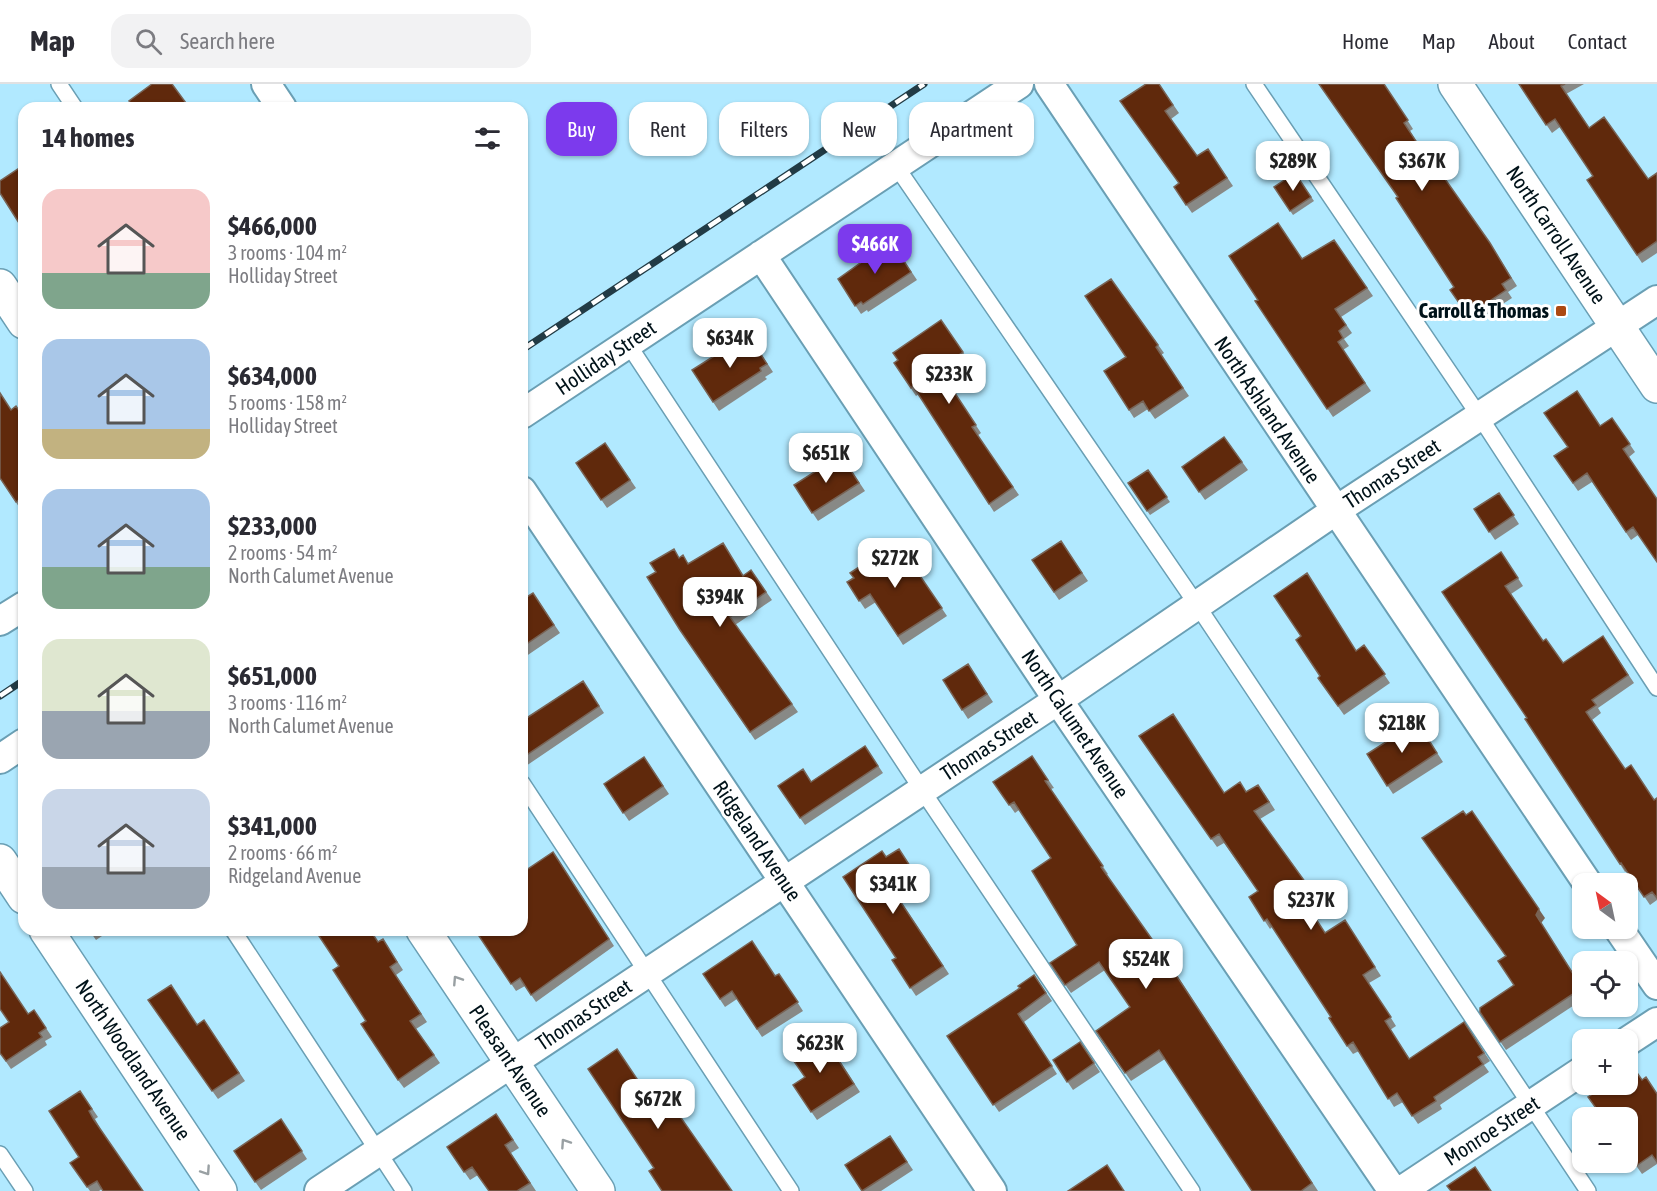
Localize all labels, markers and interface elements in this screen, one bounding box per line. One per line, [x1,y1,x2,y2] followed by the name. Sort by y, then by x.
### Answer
[111,14,531,68] search box
[30,25,75,57] text: Map
[132,25,165,58] icon: search
[180,28,275,54] text: Search here
[1342,29,1389,53] text: Home
[1422,29,1456,53] text: Map
[1489,29,1535,53] text: About
[1568,29,1627,53] text: Contact
[546,102,617,156] chip: Buy
[629,102,707,156] chip: Rent
[719,102,809,156] chip: Filters
[821,102,897,156] chip: New
[909,102,1034,156] chip: Apartment
[471,122,504,155] icon: filters
[42,123,135,153] text: 14 homes
[1251,141,1335,192] pin: $289K
[1380,141,1464,192] pin: $367K
[1270,149,1316,172] text: $289K
[1399,149,1445,172] text: $367K
[1502,161,1612,308] street label: North Carroll Avenue
[228,211,317,241] text: $466,000
[90,213,162,285] icon: home
[833,224,917,275] pin: $466K
[852,232,898,255] text: $466K
[228,241,347,264] text: 3 rooms · 104 m²
[228,264,338,287] text: Holliday Street
[1419,298,1550,322] place label: Carroll & Thomas
[1554,304,1568,318] marker: Carroll & Thomas
[551,315,660,399] street label: Holliday Street
[688,318,772,369] pin: $634K
[707,326,753,349] text: $634K
[1210,332,1326,487] street label: North Ashland Avenue
[907,354,991,405] pin: $233K
[228,361,317,391] text: $634,000
[926,362,972,385] text: $233K
[90,363,162,435] icon: home
[228,391,347,414] text: 5 rooms · 158 m²
[228,414,338,437] text: Holliday Street
[784,433,868,484] pin: $651K
[1339,433,1444,513] street label: Thomas Street
[803,441,849,464] text: $651K
[228,511,317,541] text: $233,000
[90,513,162,585] icon: home
[853,538,937,589] pin: $272K
[228,541,338,564] text: 2 rooms · 54 m²
[872,546,918,569] text: $272K
[228,564,394,587] text: North Calumet Avenue
[678,577,762,628] pin: $394K
[697,585,743,608] text: $394K
[1017,645,1134,802] street label: North Calumet Avenue
[228,661,317,691] text: $651,000
[90,663,162,735] icon: home
[228,691,347,714] text: 3 rooms · 116 m²
[1360,703,1444,754] pin: $218K
[936,705,1041,785] street label: Thomas Street
[1379,711,1425,734] text: $218K
[228,714,394,737] text: North Calumet Avenue
[709,776,807,905] street label: Ridgeland Avenue
[228,811,317,841] text: $341,000
[90,813,162,885] icon: home
[228,841,338,864] text: 2 rooms · 66 m²
[228,864,361,887] text: Ridgeland Avenue
[851,864,935,915] pin: $341K
[870,872,916,895] text: $341K
[1572,873,1638,939] north arrow
[1572,873,1638,1173] map controls
[1269,880,1353,931] pin: $237K
[1288,888,1334,911] text: $237K
[1104,939,1188,990] pin: $524K
[1123,947,1169,970] text: $524K
[1572,951,1638,1017] button: locate
[531,973,636,1055] street label: Thomas Street
[71,975,196,1144] street label: North Woodland Avenue
[453,976,464,987] one-way arrow
[465,1000,557,1121] street label: Pleasant Avenue
[778,1023,862,1074] pin: $623K
[1572,1029,1638,1095] button: +
[797,1031,843,1054] text: $623K
[616,1079,700,1130] pin: $672K
[635,1087,681,1110] text: $672K
[1439,1090,1544,1170] street label: Monroe Street
[1572,1107,1638,1173] button: −
[561,1138,572,1149] one-way arrow
[199,1165,211,1175] one-way arrow

